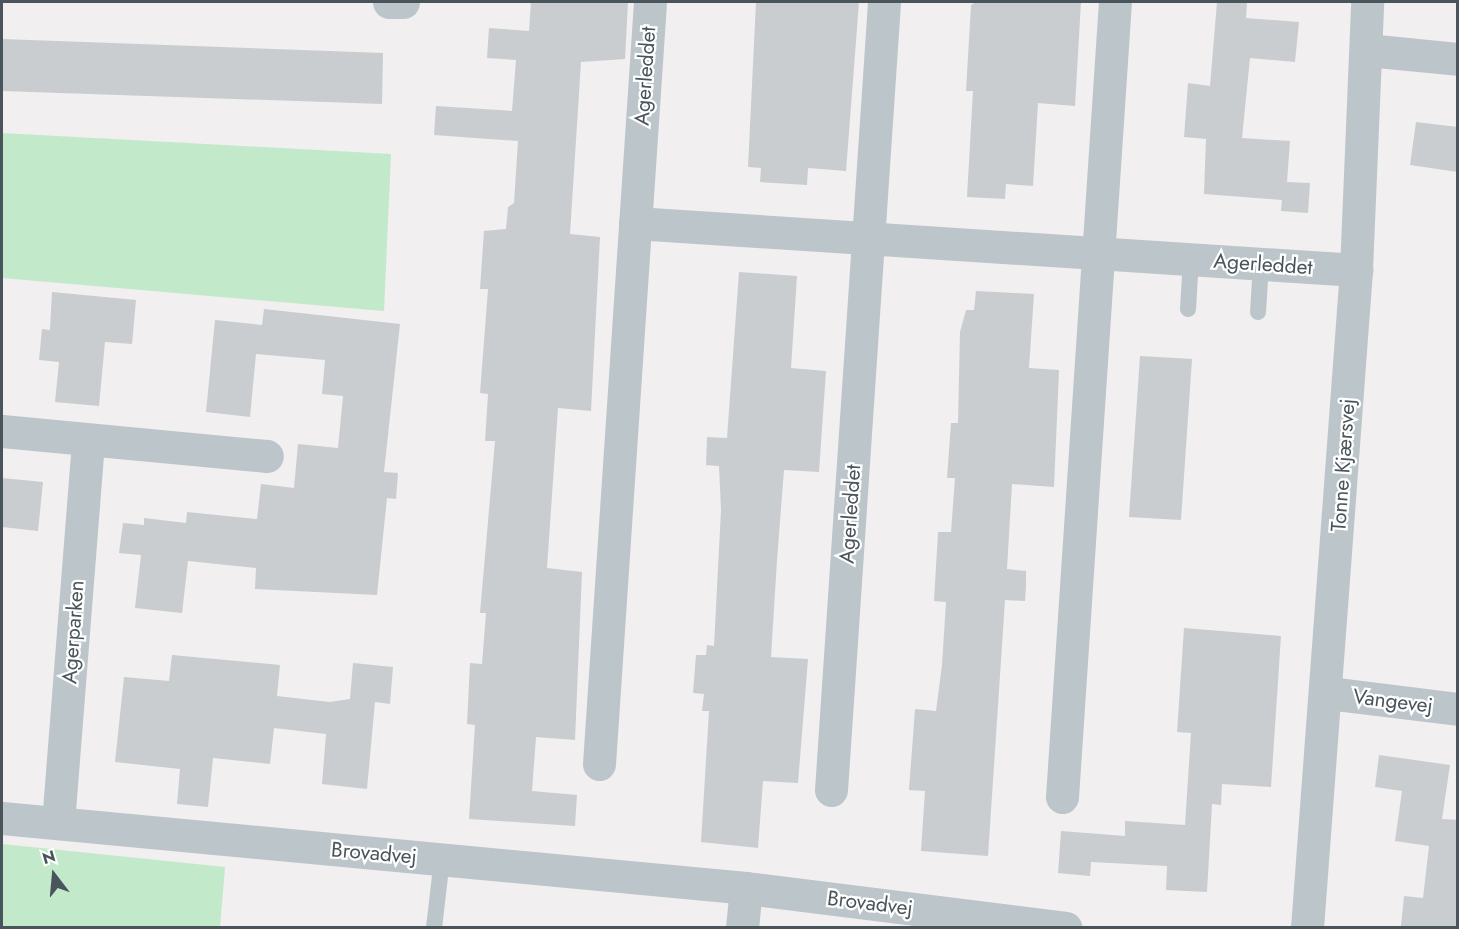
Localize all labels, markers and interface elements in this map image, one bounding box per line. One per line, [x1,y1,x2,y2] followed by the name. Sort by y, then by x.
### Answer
[629,26,661,126] street label: Agerleddet
[1213,248,1313,280] street label: Agerleddet
[1326,398,1360,532] street label: Tonne Kjærsvej
[834,464,866,564] street label: Agerleddet
[57,579,89,685] street label: Agerparken
[1352,684,1434,718] street label: Vangevej
[330,837,418,869] street label: Brovadvej
[40,844,58,870] text: N
[24,845,84,905] north arrow
[826,885,914,921] street label: Brovadvej

